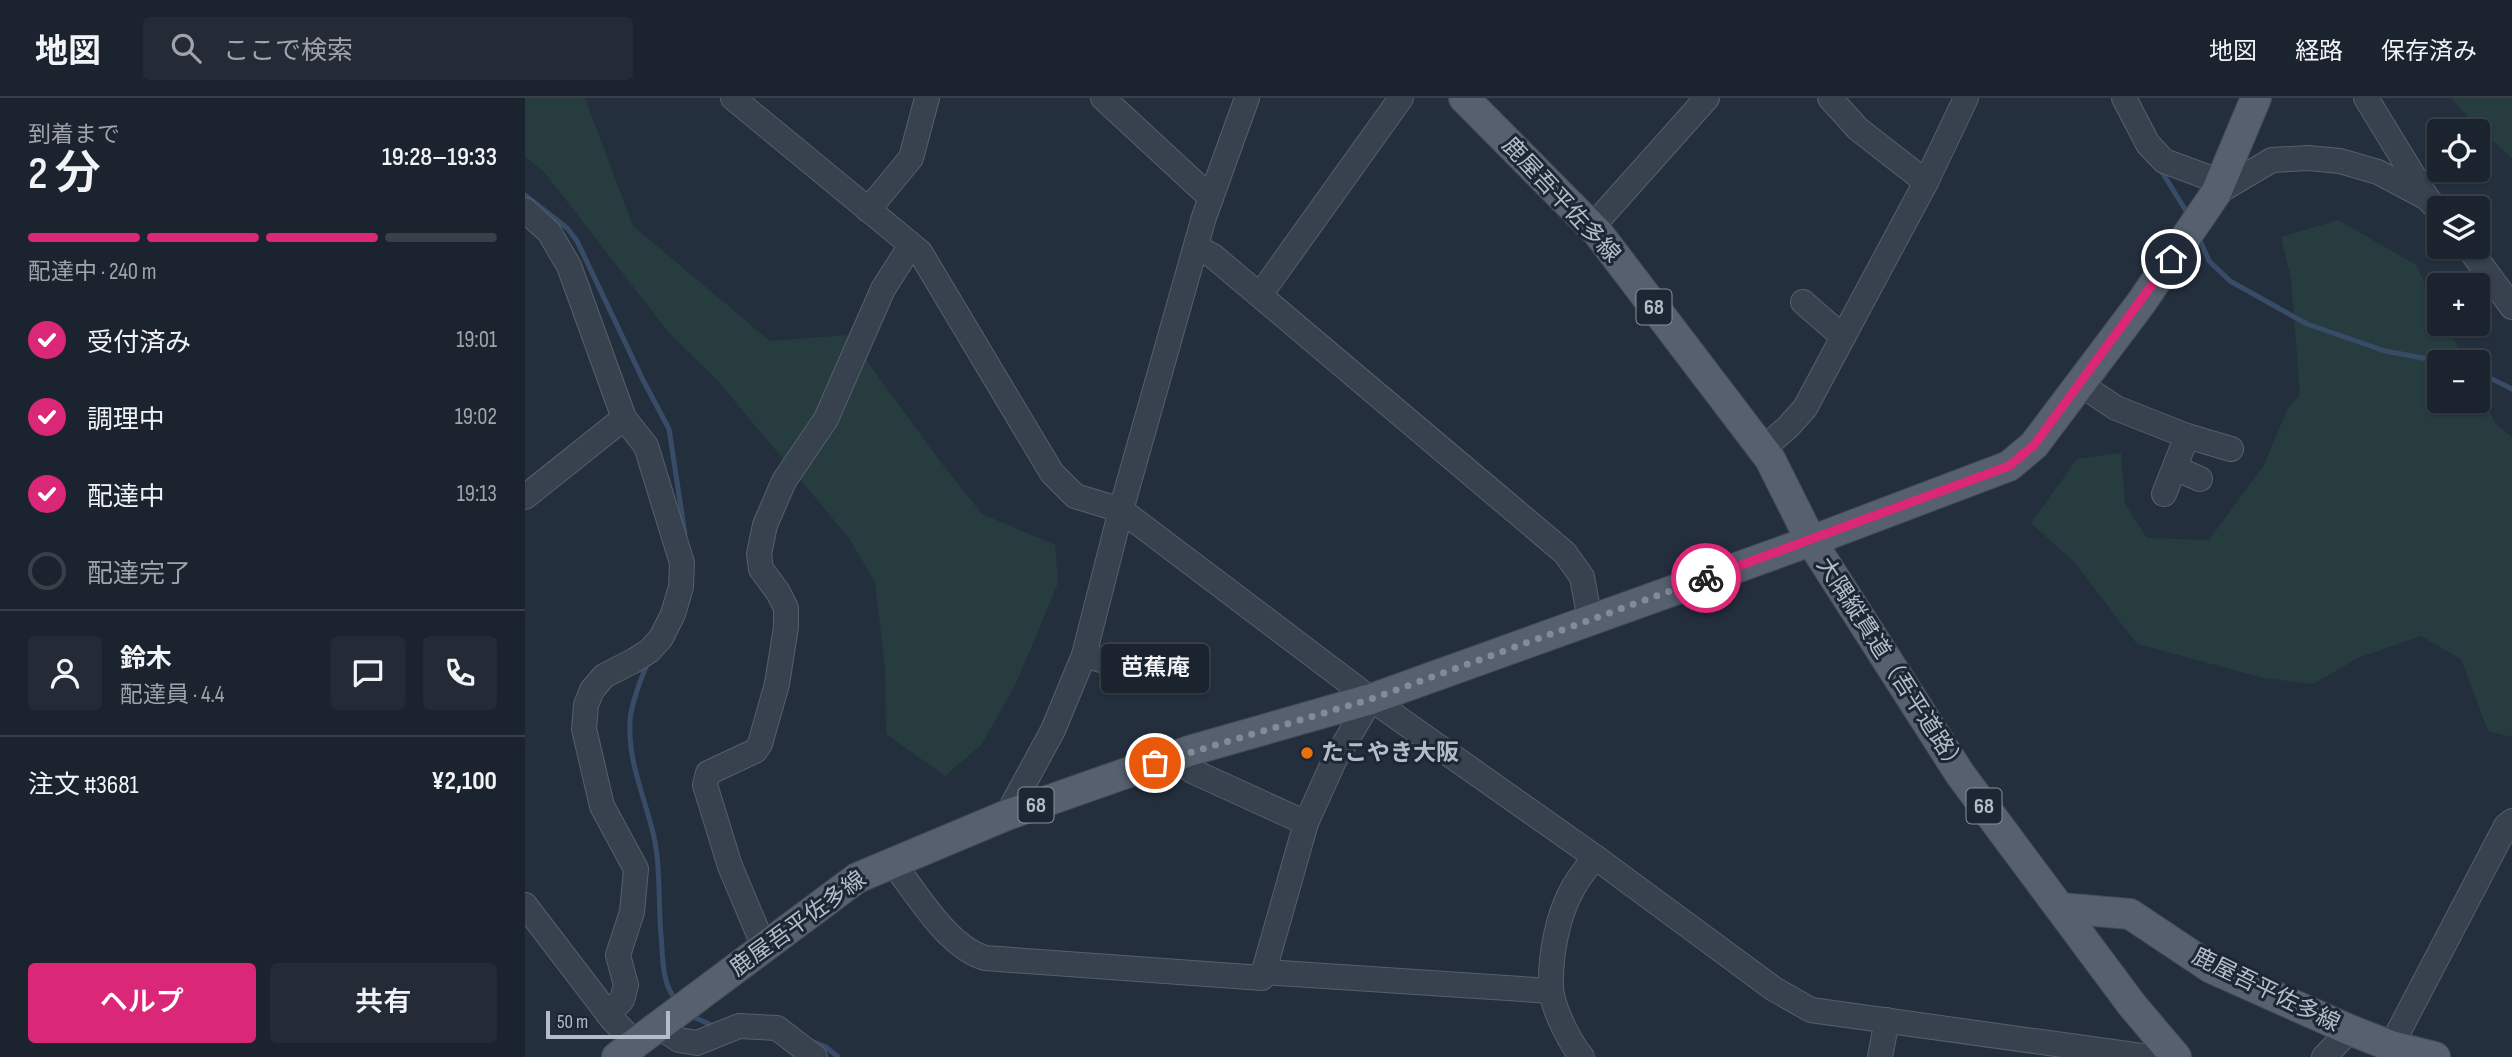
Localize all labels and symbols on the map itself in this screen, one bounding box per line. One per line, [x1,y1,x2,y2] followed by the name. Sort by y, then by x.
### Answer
[1496,132,1626,268] street label: 鹿屋吾平佐多線
[2141,229,2201,289] pin
[1637,290,1671,325] road number: 68
[1671,543,1741,613] courier
[1810,552,1972,780] street label: 大隅縦貫道（吾平道路）
[1101,644,1209,693] callout: 芭蕉庵
[1125,733,1185,793] pin
[1321,739,1459,767] place label: たこやき大阪
[1299,745,1315,761] marker: たこやき大阪
[1019,788,1053,822] road number: 68
[1967,788,2001,824] road number: 68
[725,865,871,983] street label: 鹿屋吾平佐多線
[2188,942,2344,1038] street label: 鹿屋吾平佐多線
[546,1008,670,1040] scale bar

